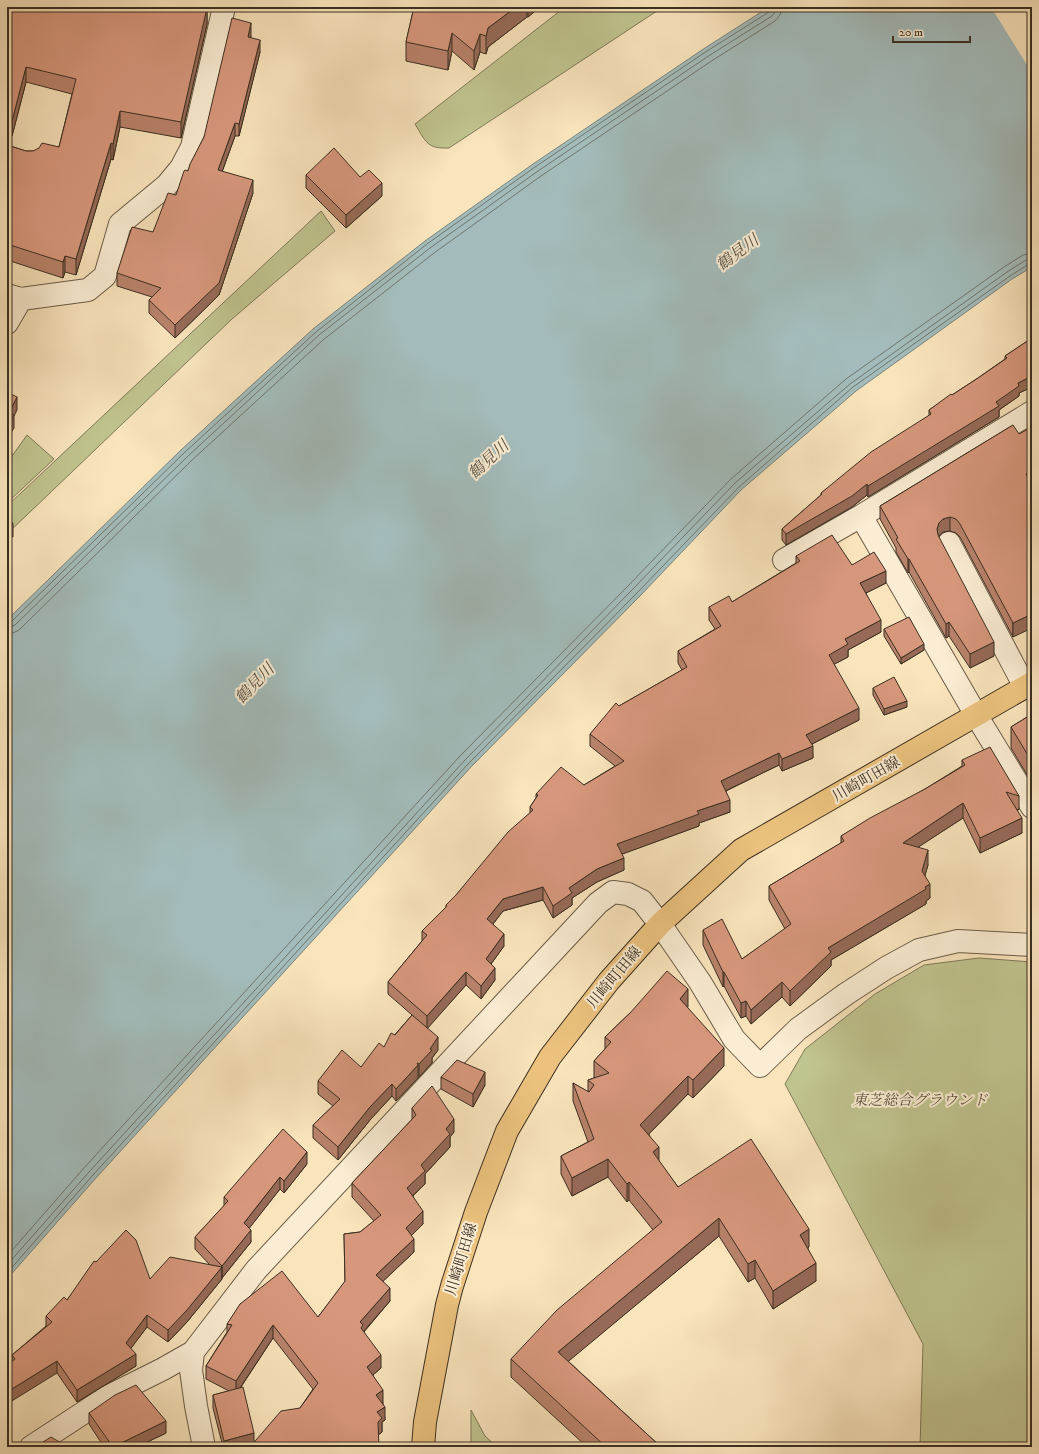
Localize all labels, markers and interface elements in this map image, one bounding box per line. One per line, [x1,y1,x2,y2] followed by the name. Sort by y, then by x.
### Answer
[893,18,970,44] scale bar
[899,25,923,40] text: 20 m
[712,229,764,275] water label: 鶴見川
[464,435,515,483] water label: 鶴見川
[231,658,280,708] water label: 鶴見川
[829,752,903,806] street label: 川崎町田線
[583,942,646,1012] street label: 川崎町田線
[852,1091,988,1110] park label: 東芝総合グラウンド
[441,1220,482,1298] street label: 川崎町田線

